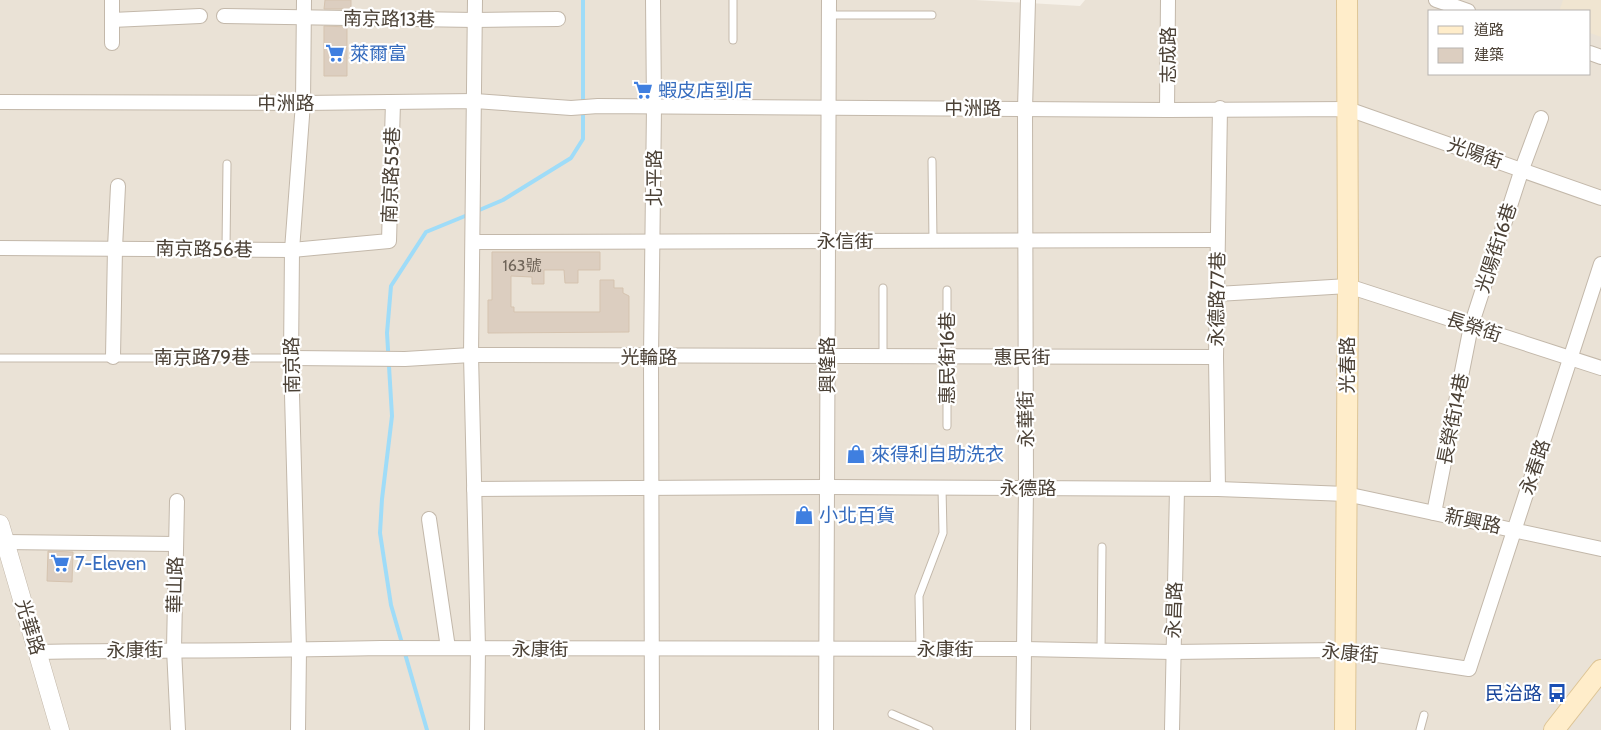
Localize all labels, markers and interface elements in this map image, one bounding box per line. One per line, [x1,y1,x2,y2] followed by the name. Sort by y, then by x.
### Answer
[343,7,435,31] street label: 南京路13巷
[1428,10,1591,75] legend
[1474,21,1504,39] text: 道路
[1157,26,1180,84] street label: 志成路
[324,42,346,64] supermarket icon: 萊爾富
[350,42,407,65] place label: 萊爾富
[1474,46,1504,64] text: 建築
[632,79,654,101] supermarket icon: 蝦皮店到店
[658,79,753,102] place label: 蝦皮店到店
[257,92,315,115] street label: 中洲路
[944,97,1002,120] street label: 中洲路
[378,126,404,224] street label: 南京路55巷
[1444,133,1506,173] street label: 光陽街
[643,149,666,207] street label: 北平路
[1471,200,1521,296] street label: 光陽街16巷
[816,230,874,253] street label: 永信街
[155,237,253,261] street label: 南京路56巷
[1205,251,1229,347] street label: 永德路77巷
[503,256,541,275] house number: 163號
[1443,307,1505,347] street label: 長榮街
[936,312,959,405] street label: 惠民街16巷
[280,336,304,394] street label: 南京路
[816,336,839,394] street label: 興隆路
[1336,336,1359,394] street label: 光春路
[154,346,250,369] street label: 南京路79巷
[620,346,678,369] street label: 光輪路
[993,346,1051,369] street label: 惠民街
[1433,371,1473,467] street label: 長榮街14巷
[1014,390,1038,448] street label: 永華街
[1515,436,1555,498] street label: 永春路
[845,443,867,465] shop icon: 來得利自助洗衣
[871,443,1004,466] place label: 來得利自助洗衣
[999,477,1057,500] street label: 永德路
[793,504,815,526] shop icon: 小北百貨
[819,504,895,527] place label: 小北百貨
[1443,504,1503,538] street label: 新興路
[49,552,71,574] supermarket icon: 7-Eleven
[75,552,146,575] place label: 7-Eleven
[163,556,187,614] street label: 華山路
[1162,581,1186,639] street label: 永昌路
[11,596,49,658] street label: 光華路
[106,638,164,662] street label: 永康街
[511,638,569,661] street label: 永康街
[916,638,974,661] street label: 永康街
[1321,639,1379,667] street label: 永康街
[1485,682,1542,705] place label: 民治路
[1546,682,1568,704] bus stop icon: 民治路

